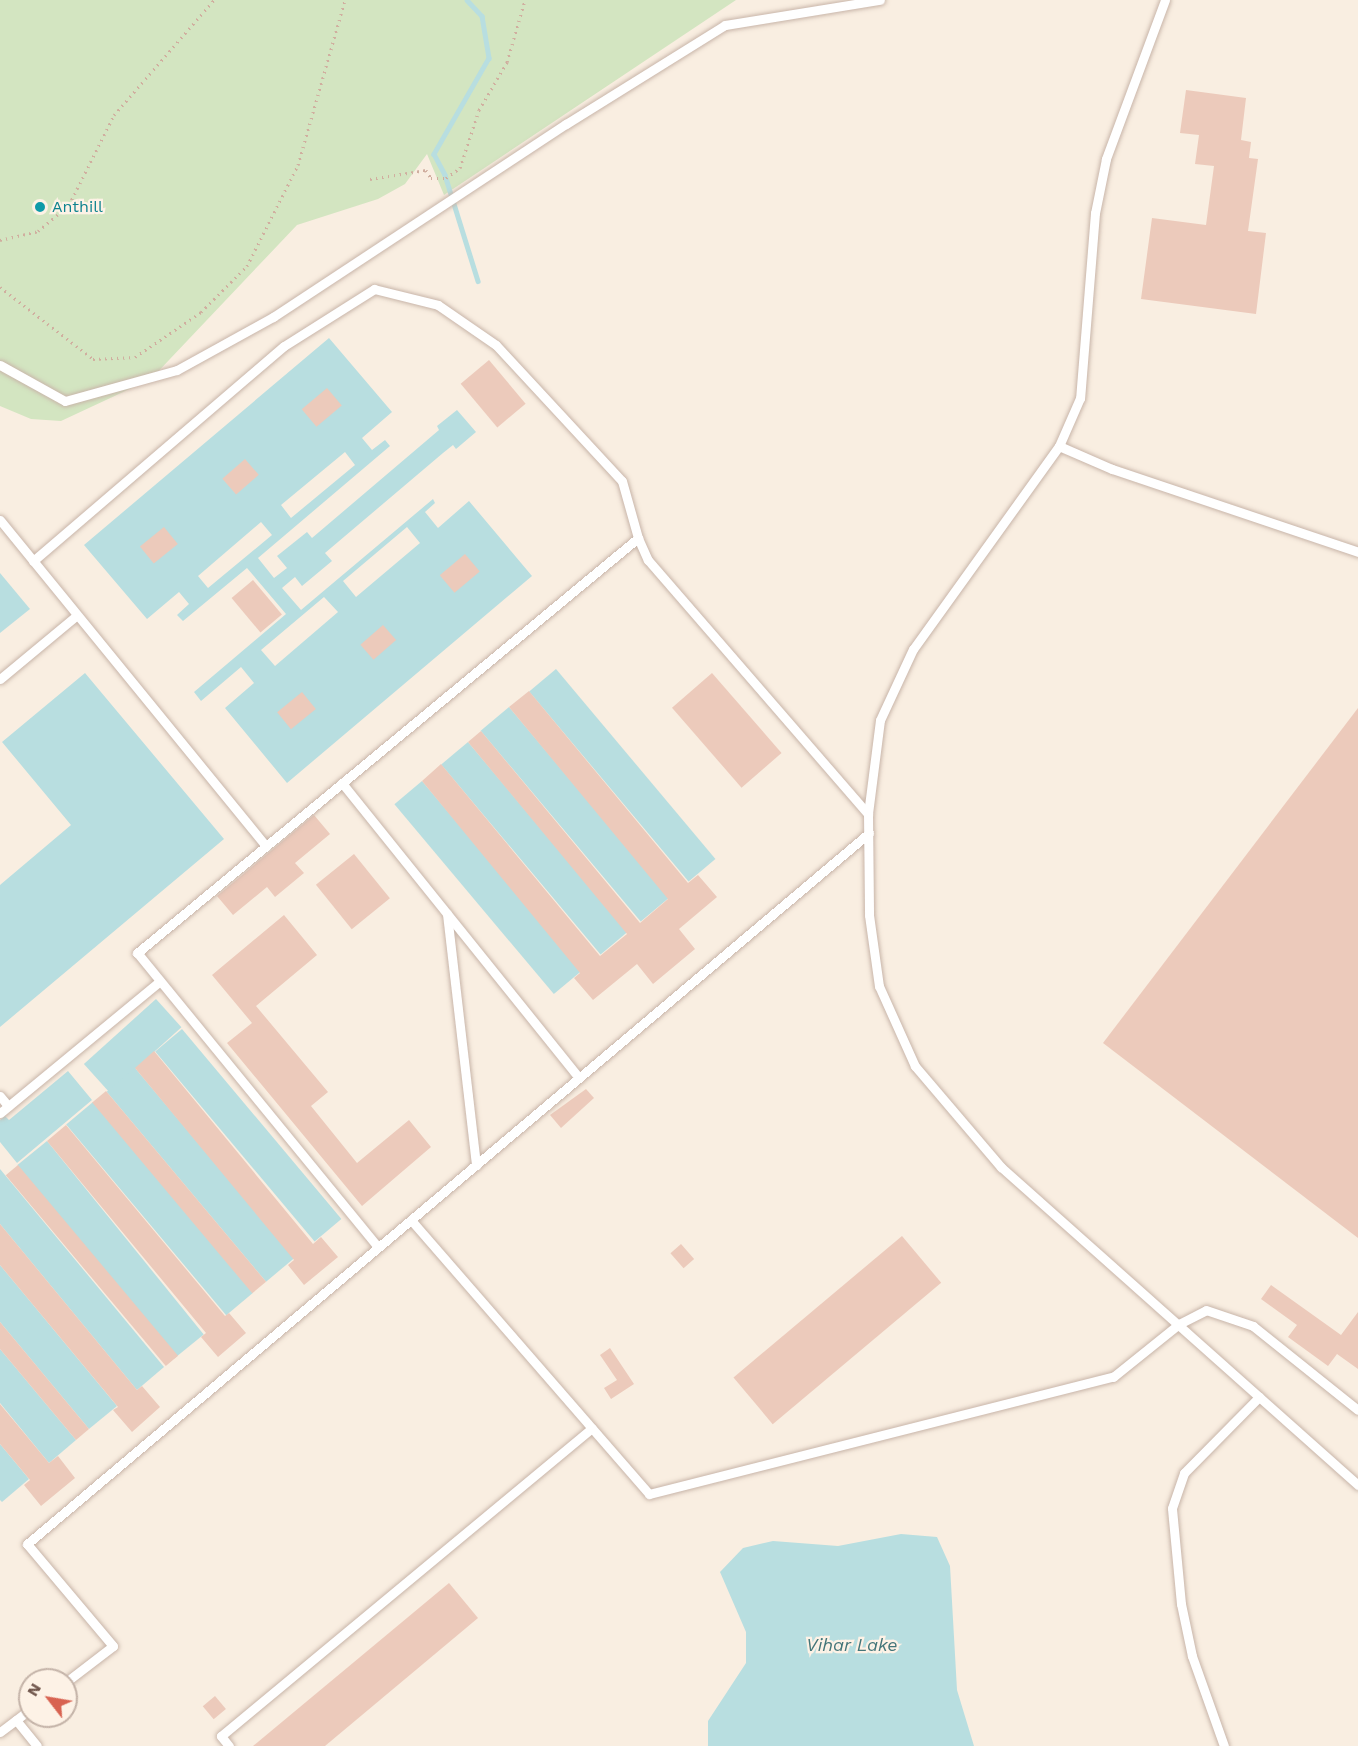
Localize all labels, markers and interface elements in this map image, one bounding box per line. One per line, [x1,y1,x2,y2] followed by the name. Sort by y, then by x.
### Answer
[52,197,103,217] place label: Anthill
[33,200,47,214] marker: Anthill
[806,1634,898,1656] water label: Vihar Lake
[18,1668,78,1728] north arrow
[23,1680,45,1699] text: N

